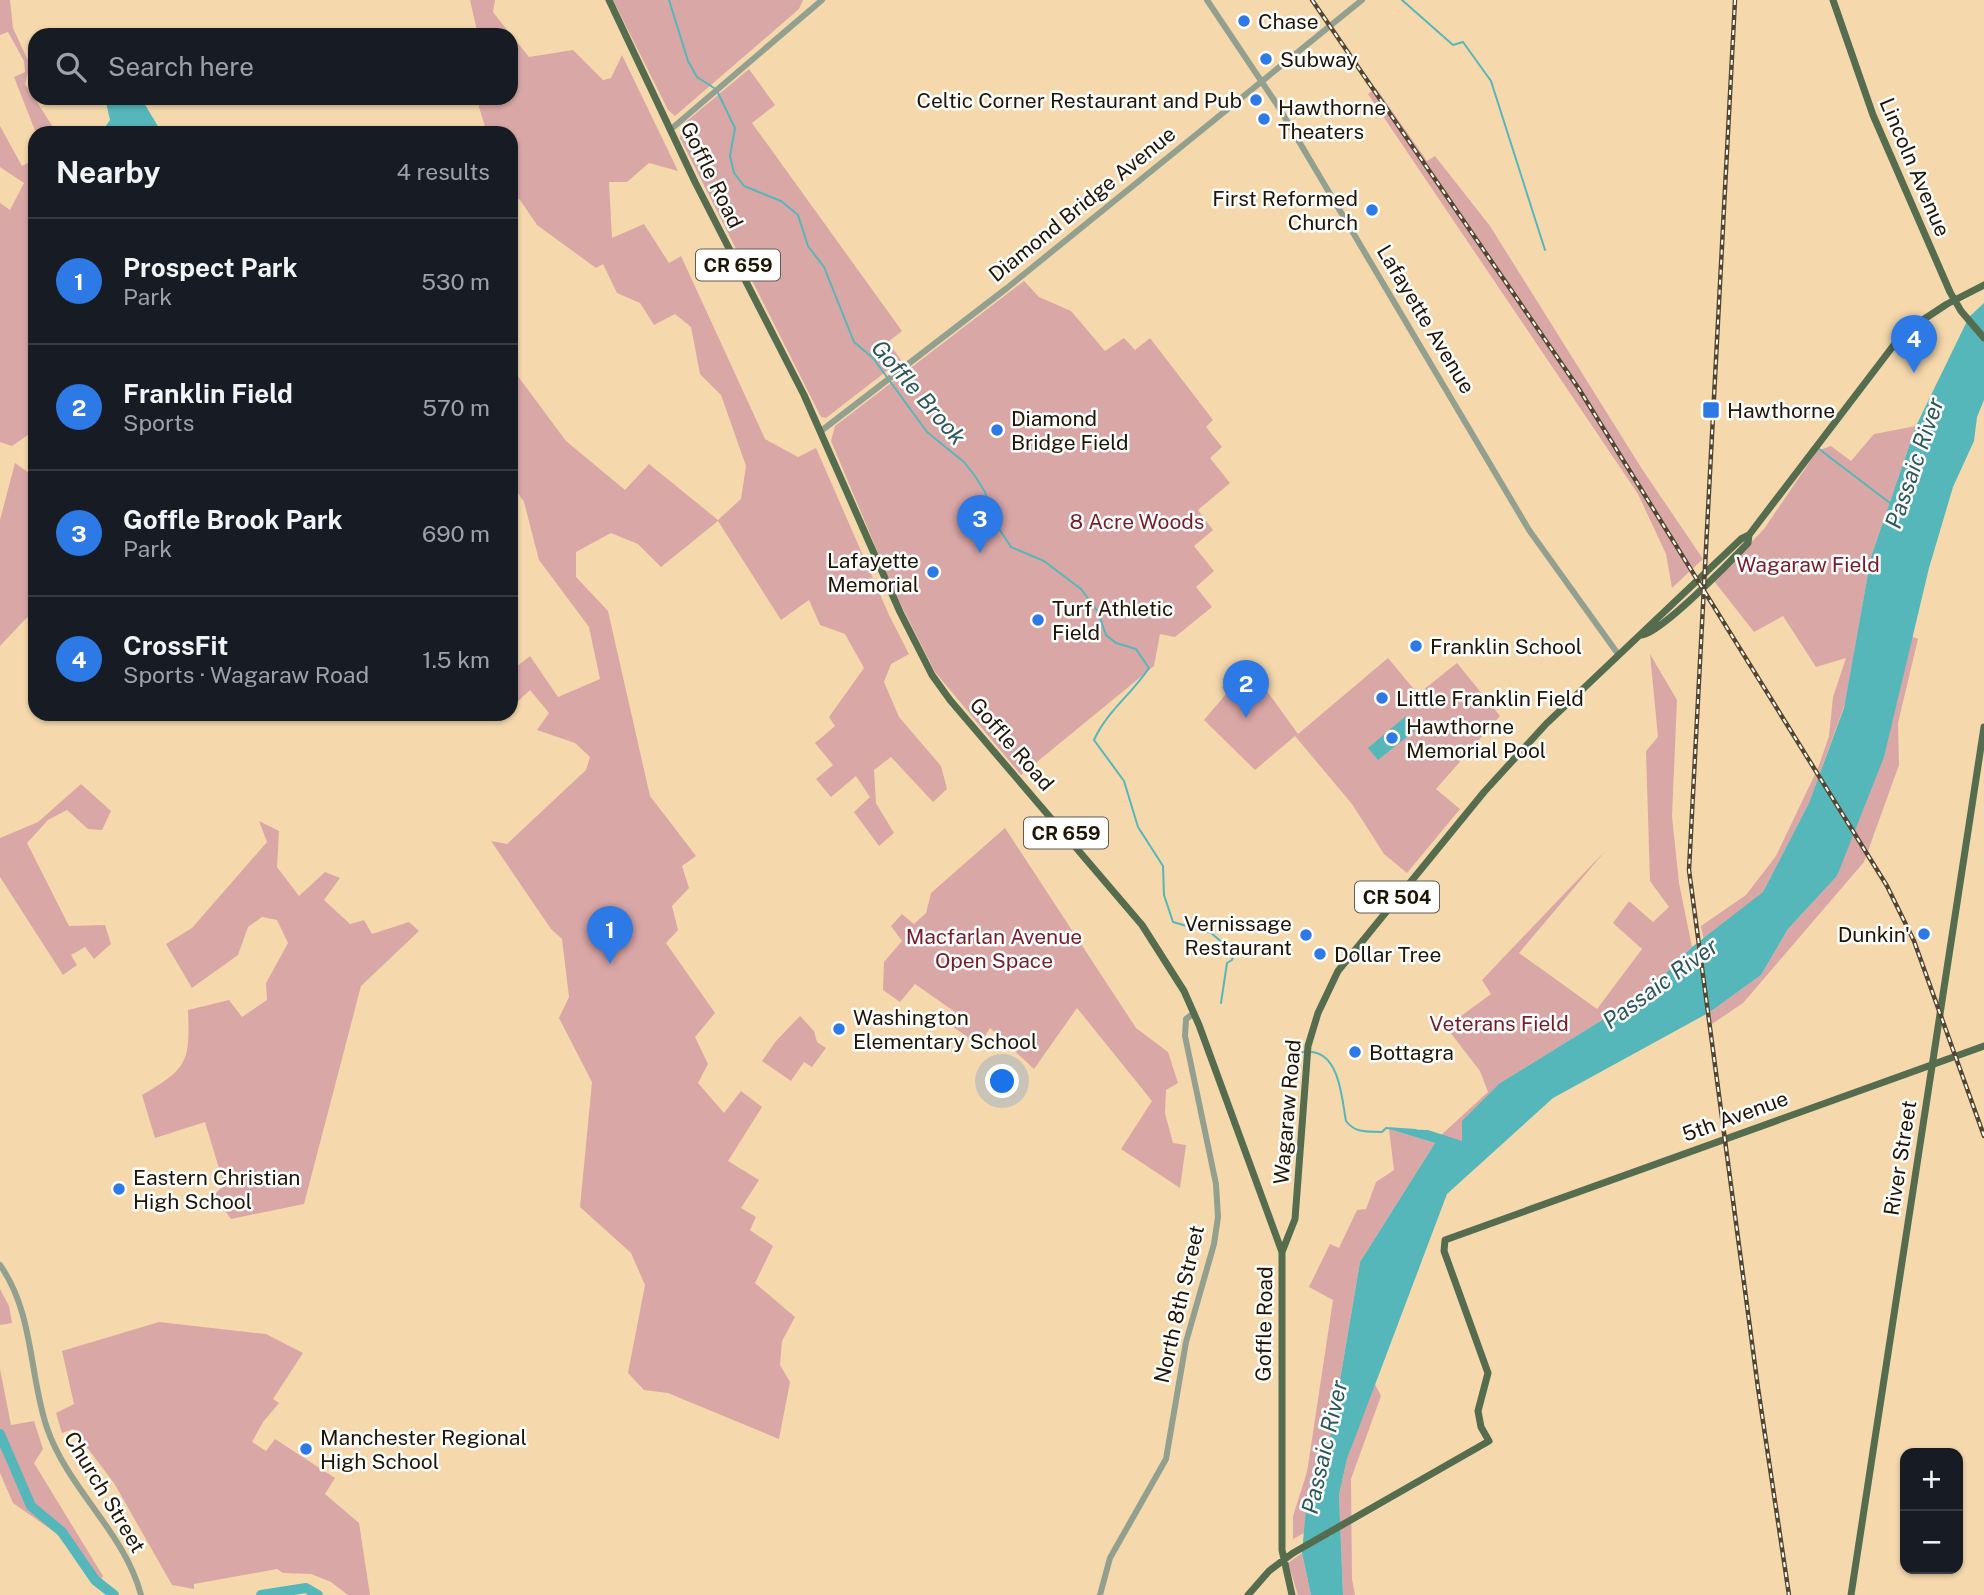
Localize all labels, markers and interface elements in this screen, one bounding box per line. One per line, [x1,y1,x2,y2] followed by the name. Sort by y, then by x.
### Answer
[1258,9,1319,34] place label: Chase
[1236,13,1252,29] marker: Chase
[28,28,518,105] search box
[1280,47,1357,72] place label: Subway
[52,48,90,86] icon: search
[108,51,254,82] text: Search here
[1258,51,1274,67] marker: Subway
[917,88,1242,113] place label: Celtic Corner Restaurant and Pub
[1248,92,1264,108] marker: Celtic Corner Restaurant and Pub
[1875,94,1955,240] street label: Lincoln Avenue
[1278,95,1386,144] place label: Hawthorne Theaters
[1256,111,1272,127] marker: Hawthorne Theaters
[676,118,748,232] street label: Goffle Road
[984,121,1180,287] street label: Diamond Bridge Avenue
[56,154,160,190] text: Nearby
[396,158,490,185] text: 4 results
[1212,186,1358,235] place label: First Reformed Church
[1364,202,1380,218] marker: First Reformed Church
[1372,240,1480,398] street label: Lafayette Avenue
[696,249,780,280] road number: CR 659
[123,252,298,283] text: Prospect Park
[74,268,84,295] text: 1
[421,268,490,295] text: 530 m
[123,283,172,310] text: Park
[1891,315,1937,373] pin: 4
[866,334,972,450] water label: Goffle Brook
[123,378,293,409] text: Franklin Field
[72,394,86,421] text: 2
[422,394,490,421] text: 570 m
[1879,394,1949,532] water label: Passaic River
[1727,398,1835,423] place label: Hawthorne
[1701,400,1721,420] marker: Hawthorne
[1011,406,1129,455] place label: Diamond Bridge Field
[123,409,194,436] text: Sports
[989,422,1005,438] marker: Diamond Bridge Field
[957,495,1003,553] pin: 3
[123,504,343,535] text: Goffle Brook Park
[1070,509,1205,534] park label: 8 Acre Woods
[71,520,87,547] text: 3
[422,520,490,547] text: 690 m
[123,535,172,562] text: Park
[827,548,919,597] place label: Lafayette Memorial
[1736,552,1880,577] park label: Wagaraw Field
[925,564,941,580] marker: Lafayette Memorial
[1052,596,1174,645] place label: Turf Athletic Field
[1030,612,1046,628] marker: Turf Athletic Field
[123,630,228,661] text: CrossFit
[1430,634,1582,659] place label: Franklin School
[1408,638,1424,654] marker: Franklin School
[71,646,87,673] text: 4
[422,646,490,673] text: 1.5 km
[1223,660,1269,718] pin: 2
[123,661,369,688] text: Sports · Wagaraw Road
[1396,686,1584,711] place label: Little Franklin Field
[1374,690,1390,706] marker: Little Franklin Field
[965,692,1059,796] street label: Goffle Road
[1406,714,1546,763] place label: Hawthorne Memorial Pool
[1384,730,1400,746] marker: Hawthorne Memorial Pool
[1024,818,1108,848] road number: CR 659
[1355,882,1439,912] road number: CR 504
[587,906,633,964] pin: 1
[1184,911,1292,960] place label: Vernissage Restaurant
[1838,922,1910,947] place label: Dunkin'
[906,924,1082,973] park label: Macfarlan Avenue Open Space
[1916,926,1932,942] marker: Dunkin'
[1298,927,1314,943] marker: Vernissage Restaurant
[1597,932,1723,1034] water label: Passaic River
[1334,942,1441,967] place label: Dollar Tree
[1312,946,1328,962] marker: Dollar Tree
[853,1005,1037,1054] place label: Washington Elementary School
[1429,1011,1569,1036] park label: Veterans Field
[831,1021,847,1037] marker: Washington Elementary School
[1268,1039,1306,1185] street label: Wagaraw Road
[1369,1040,1454,1065] place label: Bottagra
[1347,1044,1363,1060] marker: Bottagra
[985,1064,1019,1098] your location
[1679,1085,1791,1147] street label: 5th Avenue
[1879,1099,1921,1217] street label: River Street
[133,1165,300,1214] place label: Eastern Christian High School
[111,1181,127,1197] marker: Eastern Christian High School
[1149,1223,1209,1385] street label: North 8th Street
[1250,1266,1278,1382] street label: Goffle Road
[1296,1377,1353,1516] water label: Passaic River
[320,1425,527,1474] place label: Manchester Regional High School
[59,1427,151,1557] street label: Church Street
[298,1441,314,1457] marker: Manchester Regional High School
[1900,1448,1963,1574] map controls
[1900,1448,1963,1511] button: +
[1900,1511,1963,1574] button: −

